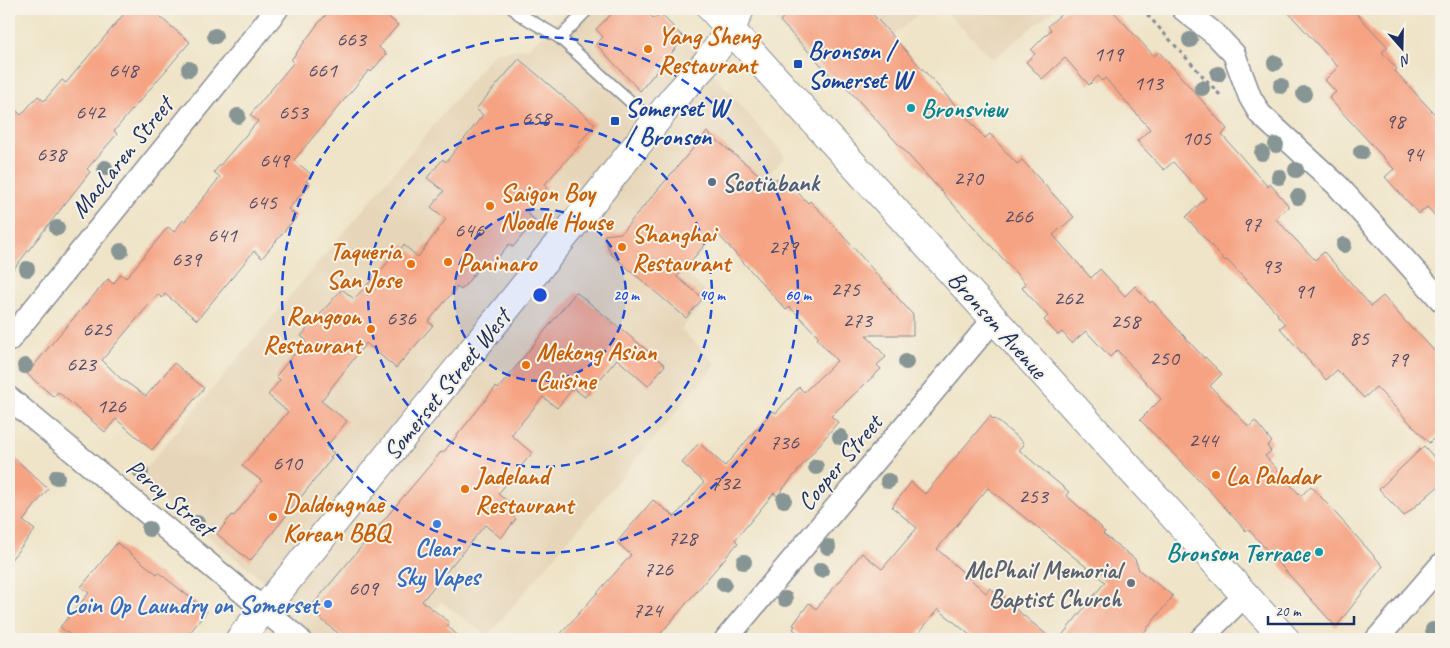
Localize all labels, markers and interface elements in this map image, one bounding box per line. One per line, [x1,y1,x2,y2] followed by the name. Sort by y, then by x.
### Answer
[658,20,762,81] place label: Yang Sheng Restaurant
[1378,22,1428,72] north arrow
[336,25,368,53] house number: 663
[808,35,915,96] place label: Bronson / Somerset W
[1093,40,1125,68] house number: 119
[642,43,654,55] marker: Yang Sheng Restaurant
[1397,50,1413,70] text: N
[108,56,140,84] house number: 648
[307,56,338,84] house number: 661
[792,58,804,70] marker: Bronson / Somerset W
[1133,69,1165,97] house number: 113
[63,88,183,225] street label: MacLaren Street
[625,92,732,153] place label: Somerset W / Bronson
[921,93,1009,125] place label: Bronsview
[75,98,107,126] house number: 642
[278,98,310,126] house number: 653
[905,102,917,114] marker: Bronsview
[521,104,553,132] house number: 658
[1385,107,1407,135] house number: 98
[609,115,621,127] marker: Somerset W / Bronson
[1181,124,1212,152] house number: 105
[36,140,68,168] house number: 638
[1403,140,1425,168] house number: 94
[259,146,291,174] house number: 649
[953,164,985,192] house number: 270
[722,167,821,199] place label: Scotiabank
[706,176,718,188] marker: Scotiabank
[500,177,614,238] place label: Saigon Boy Noodle House
[247,188,278,216] house number: 645
[484,200,496,212] marker: Saigon Boy Noodle House
[1003,202,1034,230] house number: 266
[1241,210,1262,238] house number: 97
[454,216,485,244] house number: 646
[632,218,733,279] place label: Shanghai Restaurant
[207,221,238,249] house number: 641
[768,233,800,261] house number: 279
[326,235,403,296] place label: Taqueria San Jose
[616,241,628,253] marker: Shanghai Restaurant
[171,245,203,273] house number: 639
[458,247,538,279] place label: Paninaro
[1261,252,1283,280] house number: 93
[442,256,454,268] marker: Paninaro
[405,258,417,270] marker: Taqueria San Jose
[940,264,1055,387] street label: Bronson Avenue
[830,275,861,303] house number: 275
[1294,277,1315,305] house number: 91
[1053,284,1085,312] house number: 262
[531,286,549,304] centre of rings
[613,286,640,305] text: 20 m
[699,286,726,305] text: 40 m
[785,286,812,305] text: 60 m
[376,299,520,467] street label: Somerset Street West
[263,300,364,361] place label: Rangoon Restaurant
[386,304,417,332] house number: 636
[842,306,874,334] house number: 273
[1110,307,1142,335] house number: 258
[82,315,113,343] house number: 625
[365,323,377,335] marker: Rangoon Restaurant
[1349,324,1370,352] house number: 85
[536,336,657,397] place label: Mekong Asian Cuisine
[1149,344,1181,372] house number: 250
[1388,345,1410,373] house number: 79
[66,350,98,378] house number: 623
[520,359,532,371] marker: Mekong Asian Cuisine
[96,392,127,420] house number: 126
[790,406,891,517] street label: Cooper Street
[1188,426,1220,454] house number: 244
[769,428,800,456] house number: 736
[272,449,304,477] house number: 610
[120,452,224,546] street label: Percy Street
[473,460,576,521] place label: Jadeland Restaurant
[1226,460,1323,492] place label: La Paladar
[710,469,742,497] house number: 732
[1210,469,1222,481] marker: La Paladar
[1018,482,1050,510] house number: 253
[459,483,471,495] marker: Jadeland Restaurant
[283,488,392,549] place label: Daldongnae Korean BBQ
[267,511,279,523] marker: Daldongnae Korean BBQ
[431,518,443,530] marker: Clear Sky Vapes
[667,524,699,552] house number: 728
[394,532,482,593] place label: Clear Sky Vapes
[1166,537,1311,569] place label: Bronson Terrace
[1313,546,1325,558] marker: Bronson Terrace
[965,554,1126,615] place label: McPhail Memorial Baptist Church
[643,555,674,583] house number: 726
[348,574,380,602] house number: 609
[1125,577,1137,589] marker: McPhail Memorial Baptist Church
[65,589,321,621] place label: Coin Op Laundry on Somerset
[1268,593,1354,625] scale bar
[632,596,664,624] house number: 724
[322,598,334,610] marker: Coin Op Laundry on Somerset
[1275,602,1302,621] text: 20 m

